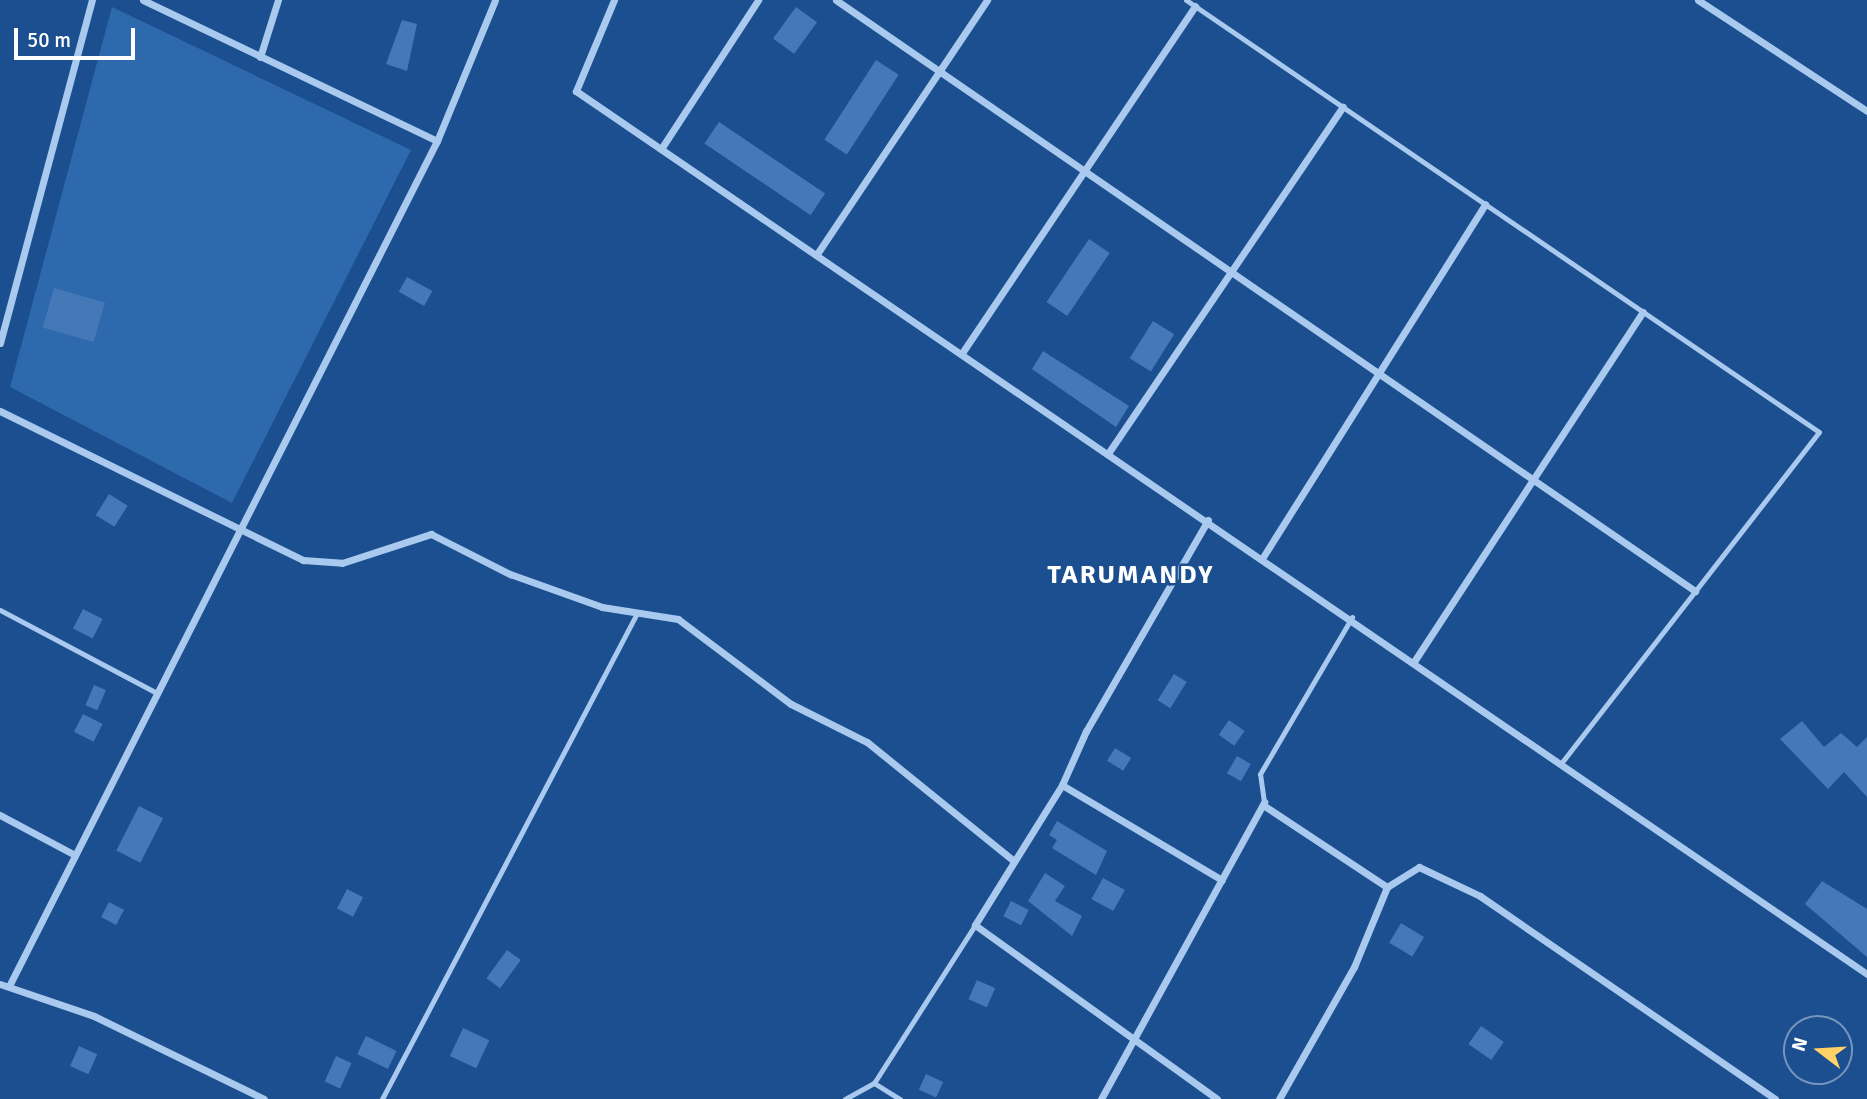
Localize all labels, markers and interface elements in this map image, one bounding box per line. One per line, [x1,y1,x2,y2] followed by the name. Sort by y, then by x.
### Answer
[18,14,138,58] scale bar
[27,27,71,53] text: 50 m
[1049,560,1213,592] district label: TARUMANDY
[1783,1015,1853,1085] north arrow
[1786,1035,1813,1054] text: N

